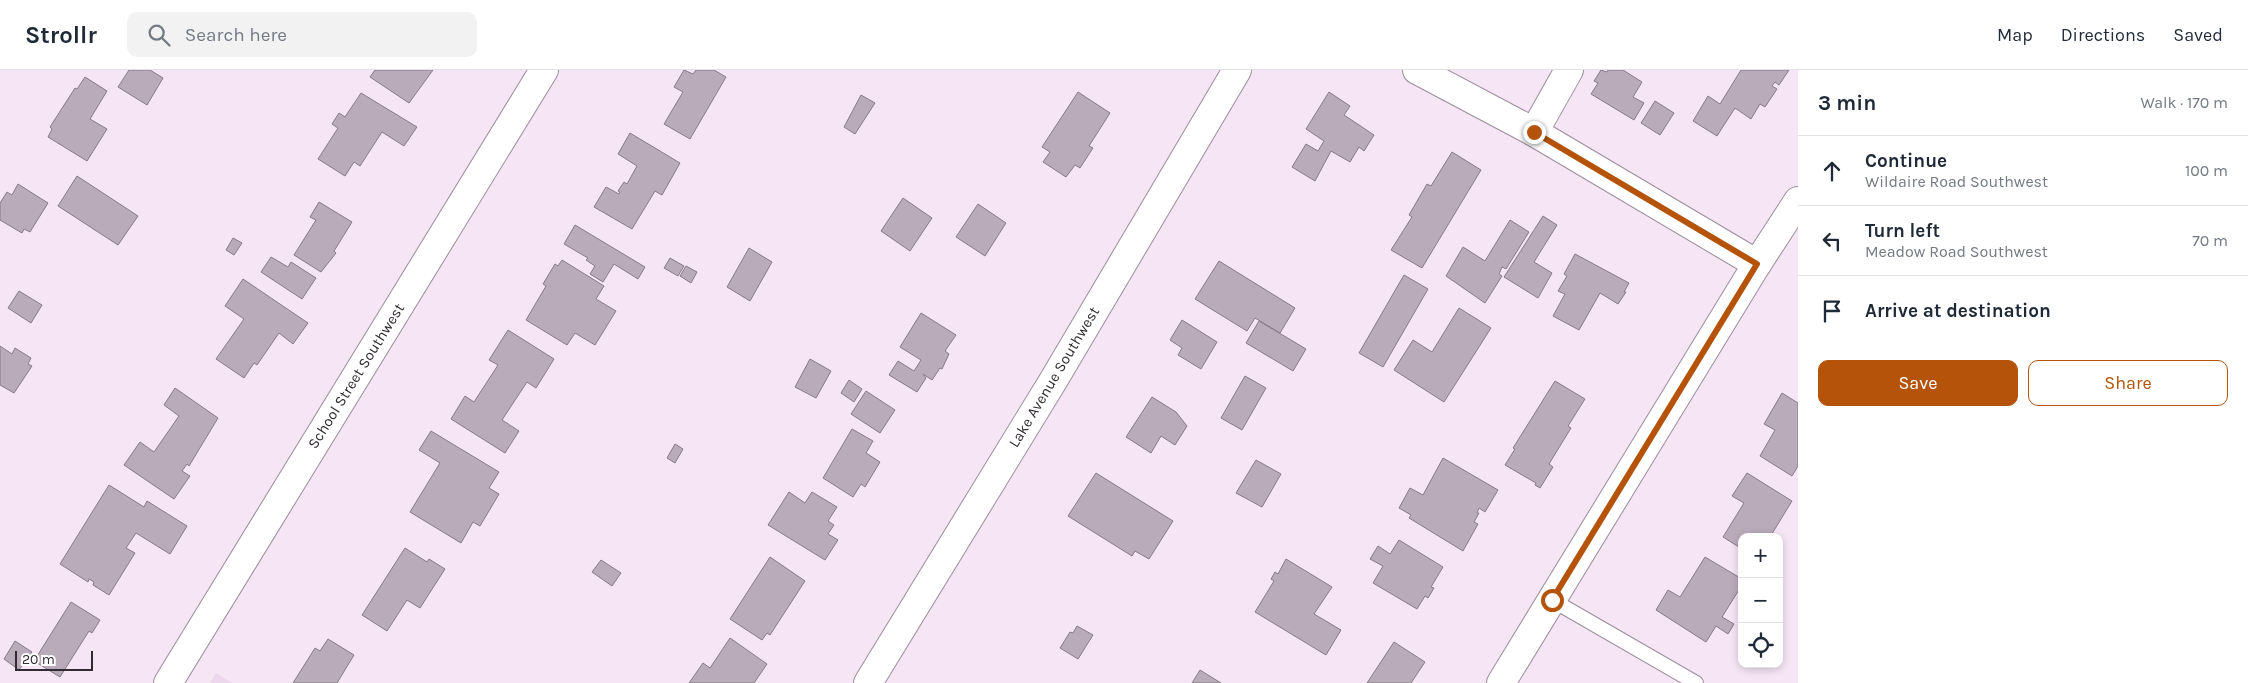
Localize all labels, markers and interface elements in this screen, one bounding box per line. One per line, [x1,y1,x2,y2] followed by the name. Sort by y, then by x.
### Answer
[127,12,477,57] search box
[25,21,97,49] text: Strollr
[145,21,173,49] icon: search
[185,24,287,46] text: Search here
[1997,24,2033,46] text: Map
[2061,24,2145,46] text: Directions
[2173,24,2223,46] text: Saved
[1818,91,1876,115] text: 3 min
[2140,93,2228,112] text: Walk · 170 m
[1523,121,1546,144] route end
[1865,150,1947,172] text: Continue
[1818,157,1846,185] icon: ahead
[2185,161,2228,180] text: 100 m
[1865,172,2048,191] text: Wildaire Road Southwest
[1865,220,1940,242] text: Turn left
[1818,227,1846,255] icon: left
[2192,231,2228,250] text: 70 m
[1865,242,2048,261] text: Meadow Road Southwest
[1818,297,1846,325] icon: arrive
[304,300,408,452] street label: School Street Southwest
[1865,300,2051,322] text: Arrive at destination
[1005,303,1103,451] street label: Lake Avenue Southwest
[1818,360,2018,406] button: Save
[2028,360,2228,406] button: Share
[1738,533,1783,668] map controls
[1738,533,1783,578] button: +
[1738,578,1783,623] button: −
[1541,589,1564,612] route start
[1738,623,1783,668] button: locate
[15,648,92,671] scale bar
[22,651,55,668] text: 20 m

